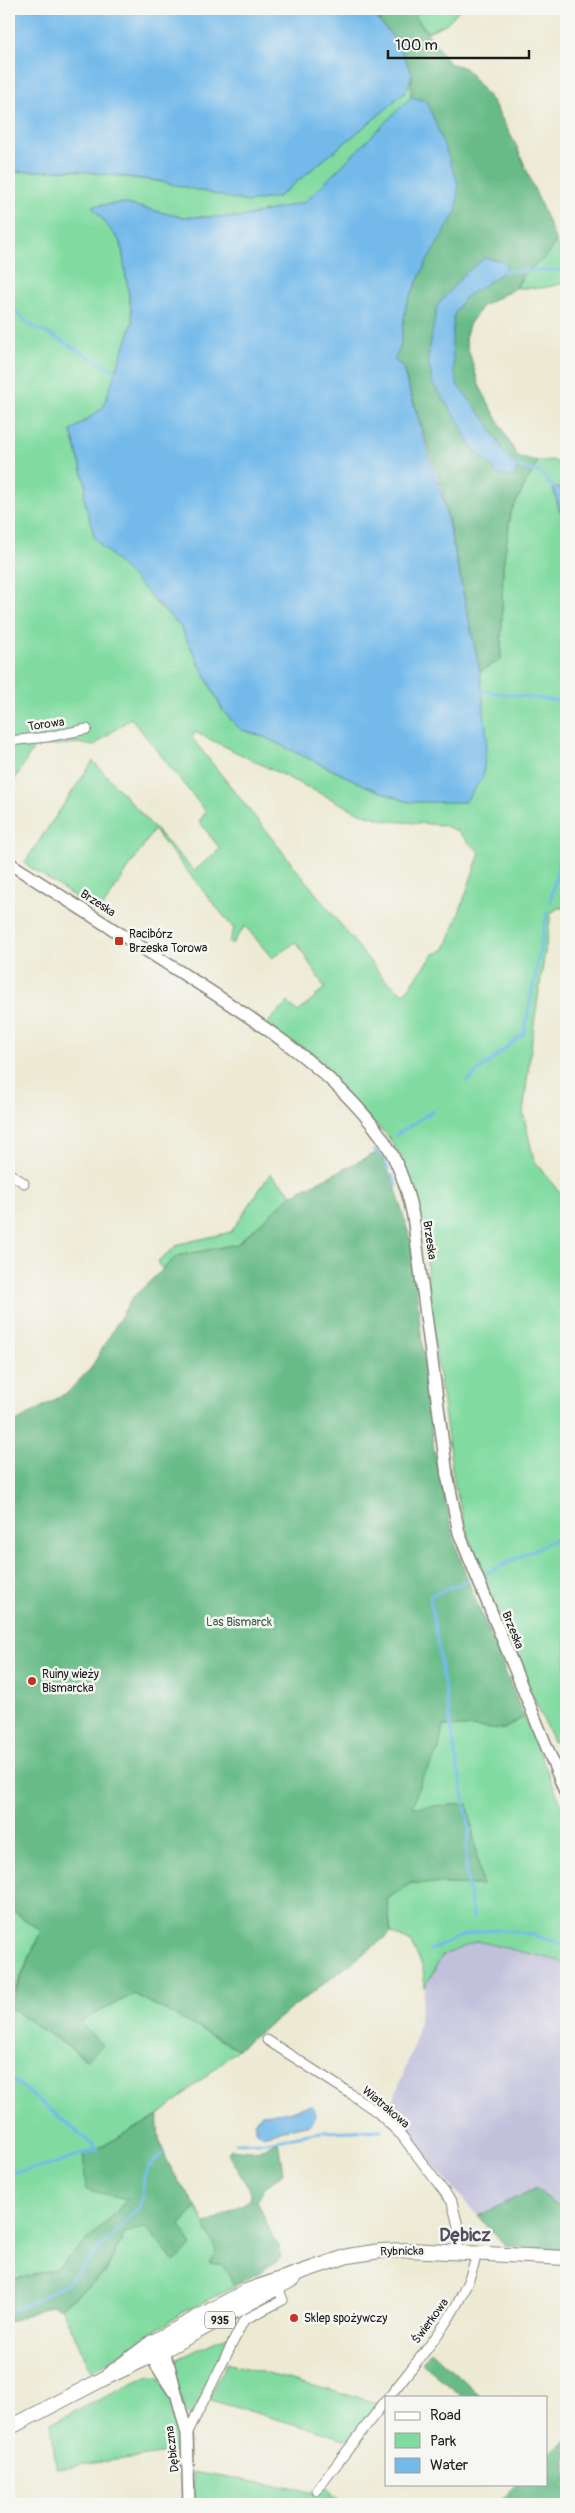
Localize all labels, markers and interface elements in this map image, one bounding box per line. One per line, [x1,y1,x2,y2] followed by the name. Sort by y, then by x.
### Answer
[388,28,529,60] scale bar
[395,36,438,55] text: 100 m
[27,714,66,734] street label: Torowa
[77,886,119,921] street label: Brzeska
[129,927,208,956] place label: Racibórz Brzeska Torowa
[113,935,125,947] marker: Racibórz Brzeska Torowa
[419,1220,440,1261] street label: Brzeska
[498,1609,527,1652] street label: Brzeska
[206,1615,272,1630] park label: Las Bismarck
[42,1667,99,1696] place label: Ruiny wieży Bismarcka
[26,1675,38,1687] marker: Ruiny wieży Bismarcka
[359,2083,413,2132] street label: Wiatrakowa
[439,2224,491,2247] district label: Dębicz
[380,2244,424,2259] street label: Rybnicka
[408,2295,452,2347] street label: Świerkowa
[304,2311,387,2326] place label: Sklep spożywczy
[205,2312,235,2328] road number: 935
[288,2312,300,2324] marker: Sklep spożywczy
[385,2396,548,2486] legend
[430,2406,461,2425] text: Road
[162,2424,183,2473] street label: Dębiczna
[430,2432,457,2451] text: Park
[430,2456,469,2475] text: Water

